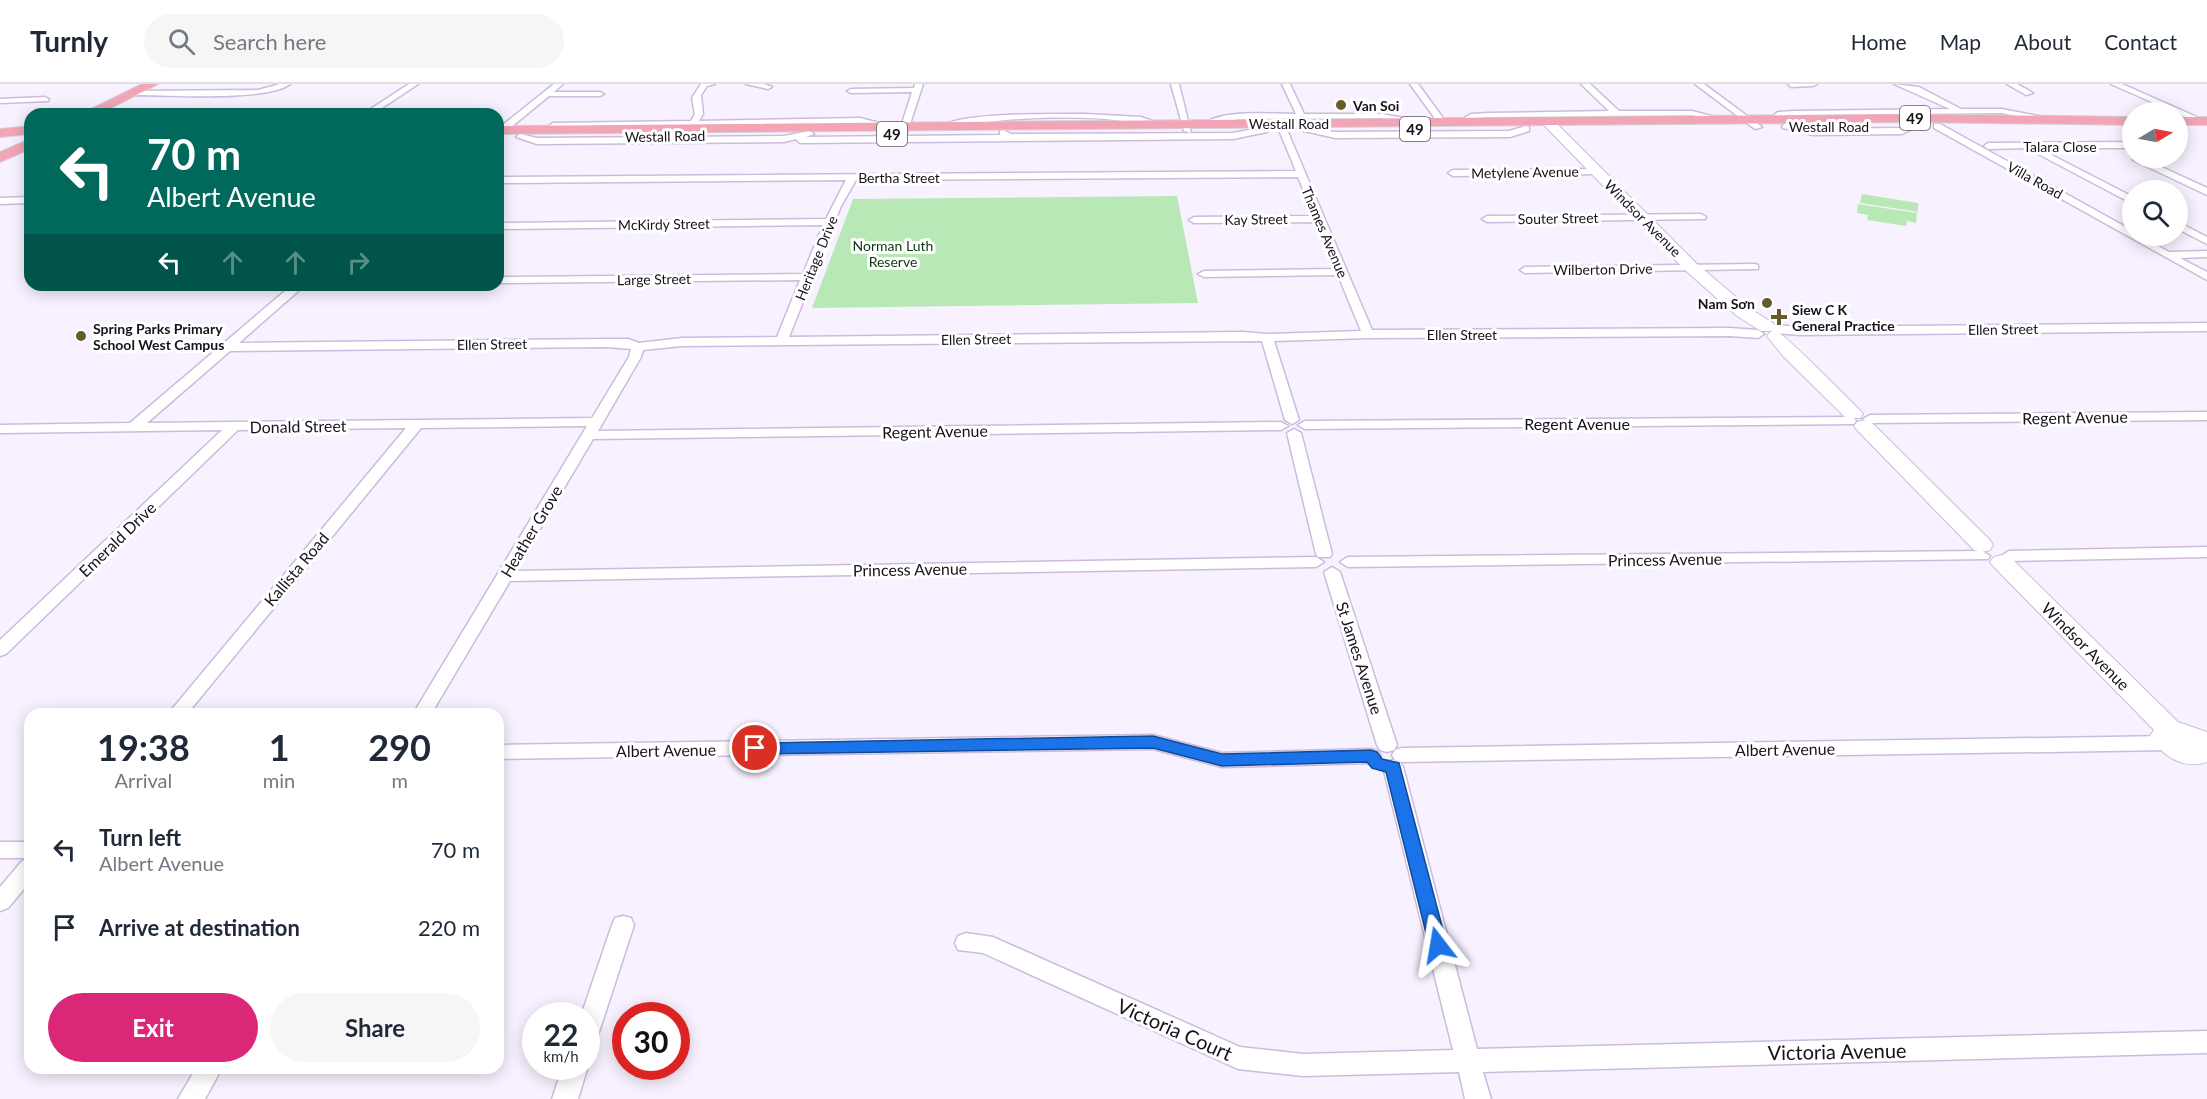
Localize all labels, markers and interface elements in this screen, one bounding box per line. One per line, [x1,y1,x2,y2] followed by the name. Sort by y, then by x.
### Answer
[144,14,564,68] search box
[30,24,108,58] text: Turnly
[165,25,198,58] icon: search
[213,28,326,55] text: Search here
[1851,29,1907,54] text: Home
[1940,29,1981,54] text: Map
[2014,29,2071,54] text: About
[2104,29,2177,54] text: Contact
[1352,97,1399,114] place label: Van Soi
[1334,98,1348,112] marker: Van Soi
[2122,102,2188,168] north arrow
[2122,102,2188,246] map controls
[1900,106,1930,130] road number: 49
[1249,115,1329,132] street label: Westall Road
[1400,117,1430,141] road number: 49
[1789,118,1869,135] street label: Westall Road
[877,122,907,146] road number: 49
[625,127,705,145] street label: Westall Road
[147,129,241,179] text: 70 m
[48,132,126,210] icon: left
[2023,138,2097,155] street label: Talara Close
[2004,158,2066,202] street label: Villa Road
[1471,163,1579,181] street label: Metylene Avenue
[858,169,940,186] street label: Bertha Street
[1601,176,1685,260] street label: Windsor Avenue
[147,180,316,213] text: Albert Avenue
[2122,180,2188,246] button: search
[1298,184,1352,280] street label: Thames Avenue
[1517,209,1599,227] street label: Souter Street
[1224,210,1288,228] street label: Kay Street
[791,213,841,303] street label: Heritage Drive
[618,215,710,233] street label: McKirdy Street
[853,237,933,270] park label: Norman Luth Reserve
[153,246,186,279] icon: left
[216,246,249,279] icon: ahead
[279,246,312,279] icon: ahead
[342,246,375,279] icon: right
[1553,260,1653,278] street label: Wilberton Drive
[617,270,691,288] street label: Large Street
[1698,295,1755,312] place label: Nam Sơn
[1760,296,1774,310] marker: Nam Sơn
[1792,301,1895,334] place label: Siew C K General Practice
[1770,308,1788,326] marker: Siew C K General Practice
[93,320,224,353] place label: Spring Parks Primary School West Campus
[1968,320,2038,338] street label: Ellen Street
[1427,326,1497,343] street label: Ellen Street
[74,329,88,343] marker: Spring Parks Primary School West Campus
[941,330,1011,348] street label: Ellen Street
[457,335,527,353] street label: Ellen Street
[2022,407,2128,427] street label: Regent Avenue
[1524,414,1630,433] street label: Regent Avenue
[249,416,347,436] street label: Donald Street
[882,421,988,441] street label: Regent Avenue
[496,482,566,580] street label: Heather Grove
[75,498,159,580] street label: Emerald Drive
[260,528,332,610] street label: Kallista Road
[1608,549,1722,569] street label: Princess Avenue
[853,559,967,579] street label: Princess Avenue
[2038,598,2134,694] street label: Windsor Avenue
[1333,599,1387,717] street label: St James Avenue
[729,722,780,773] pin
[97,725,190,769] text: 19:38
[269,725,290,769] text: 1
[368,725,431,769] text: 290
[738,731,771,764] icon: arrive
[1735,739,1835,759] street label: Albert Avenue
[616,740,716,760] street label: Albert Avenue
[115,768,172,792] text: Arrival
[263,768,295,792] text: min
[391,768,408,792] text: m
[99,824,181,851] text: Turn left
[48,833,81,866] icon: left
[431,836,480,863] text: 70 m
[99,851,224,875] text: Albert Avenue
[48,911,81,944] icon: arrive
[1406,913,1470,977] position arrow
[99,914,300,941] text: Arrive at destination
[418,914,480,941] text: 220 m
[48,993,258,1062] button: Exit
[270,993,480,1062] button: Share
[1114,993,1236,1065] street label: Victoria Court
[612,1002,690,1080] speed limit sign: 30
[544,1016,578,1052] text: 22
[1767,1038,1907,1064] street label: Victoria Avenue
[543,1047,579,1065] text: km/h

